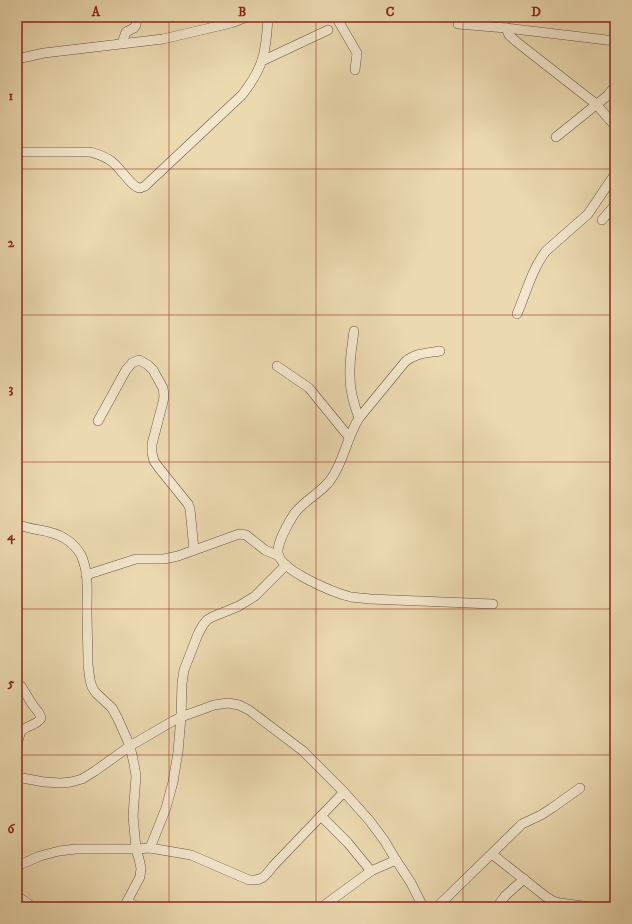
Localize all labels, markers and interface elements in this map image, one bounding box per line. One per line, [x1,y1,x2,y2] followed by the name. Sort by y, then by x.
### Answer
[91,4,101,20] text: A
[238,4,246,20] text: B
[386,4,395,20] text: C
[531,4,541,20] text: D
[9,88,14,104] text: 1
[8,235,15,251] text: 2
[9,381,14,397] text: 3
[6,528,15,545] text: 4
[7,675,15,691] text: 5
[8,821,16,837] text: 6

